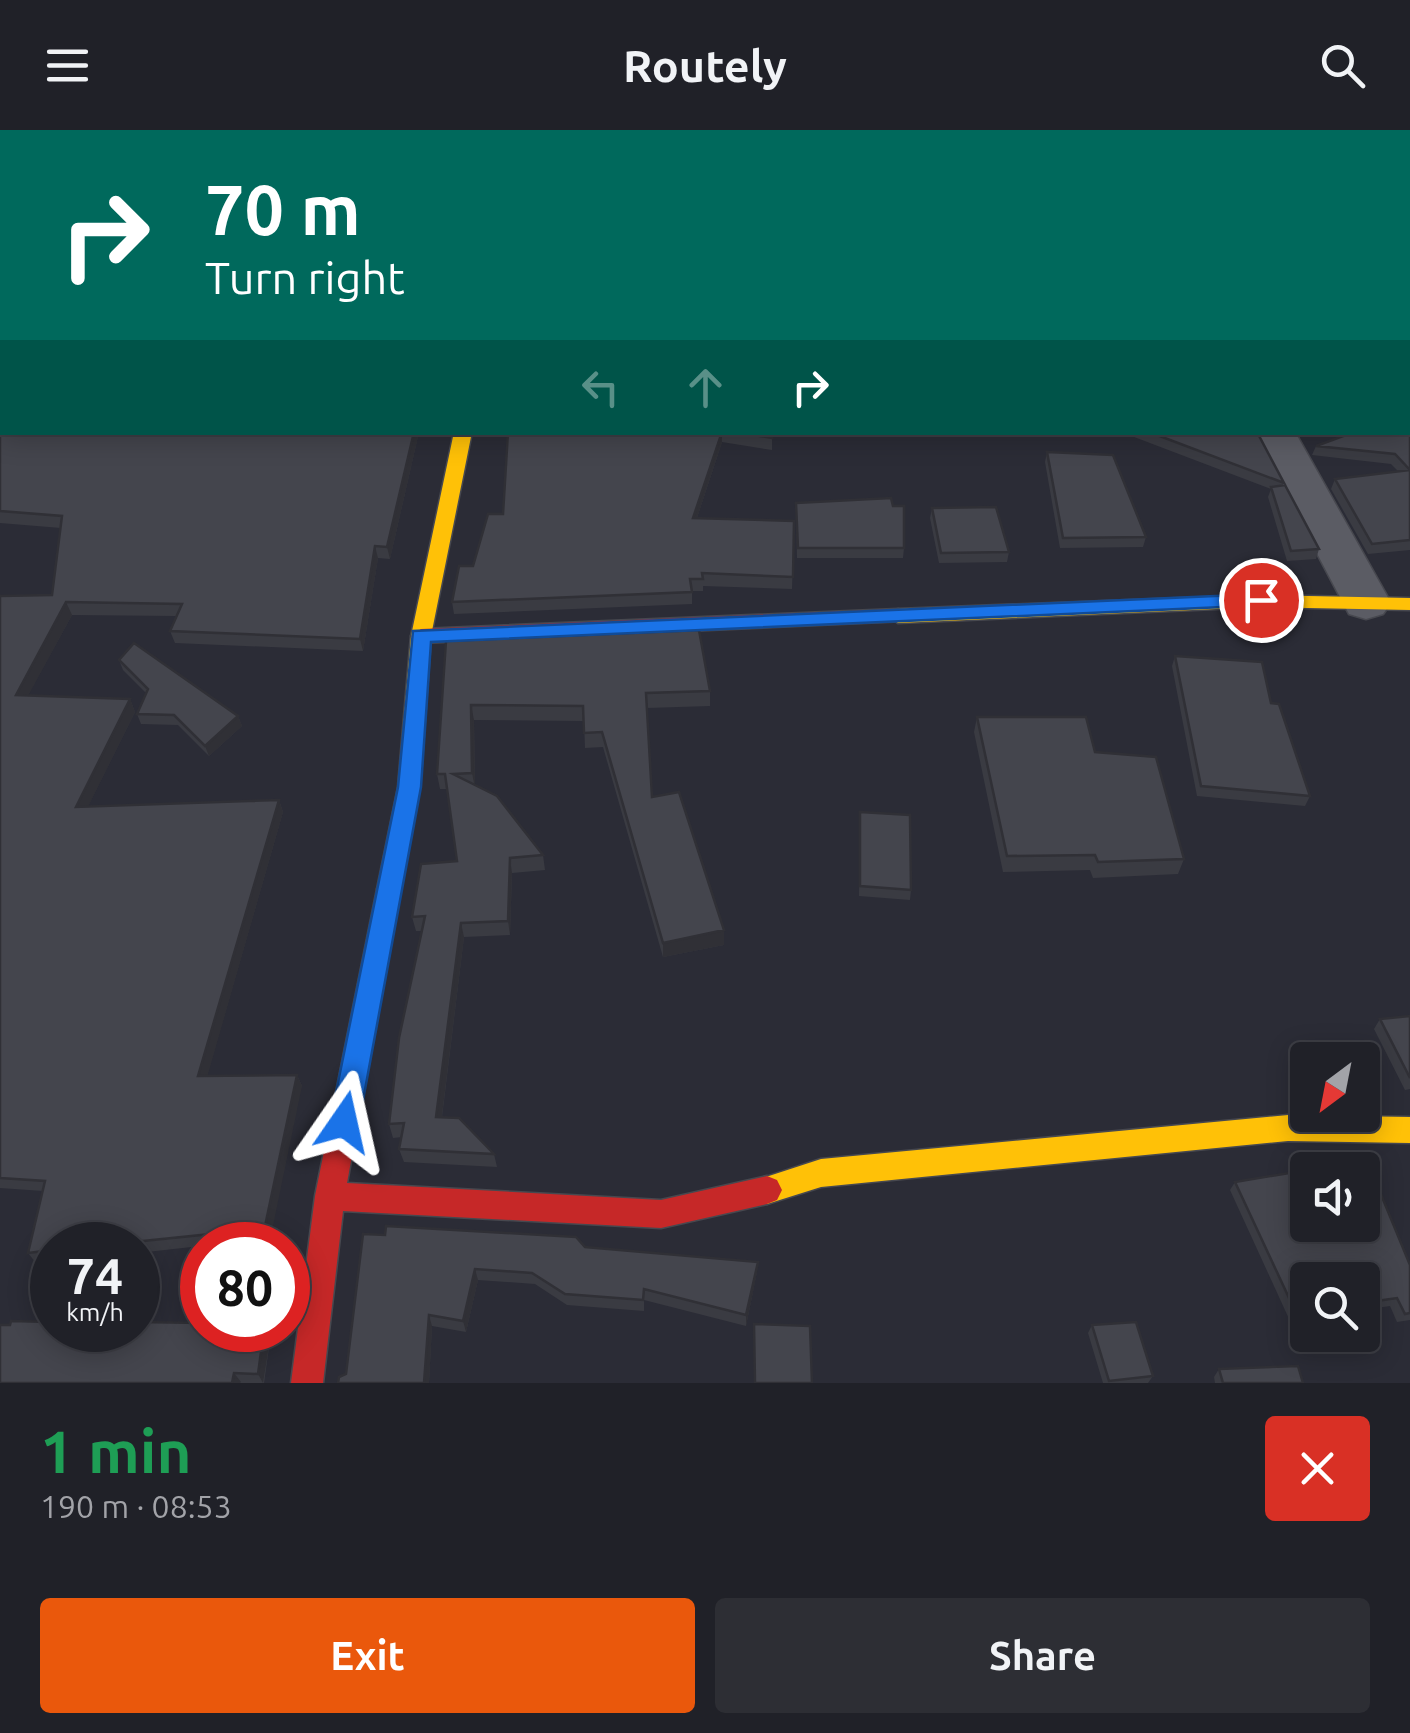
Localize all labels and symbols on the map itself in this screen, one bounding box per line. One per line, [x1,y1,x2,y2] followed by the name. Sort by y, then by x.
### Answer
[1219,558,1304,643] pin
[1290,1042,1380,1132] north arrow
[292,1070,396,1174] position arrow
[180,1222,310,1352] speed limit sign: 80

